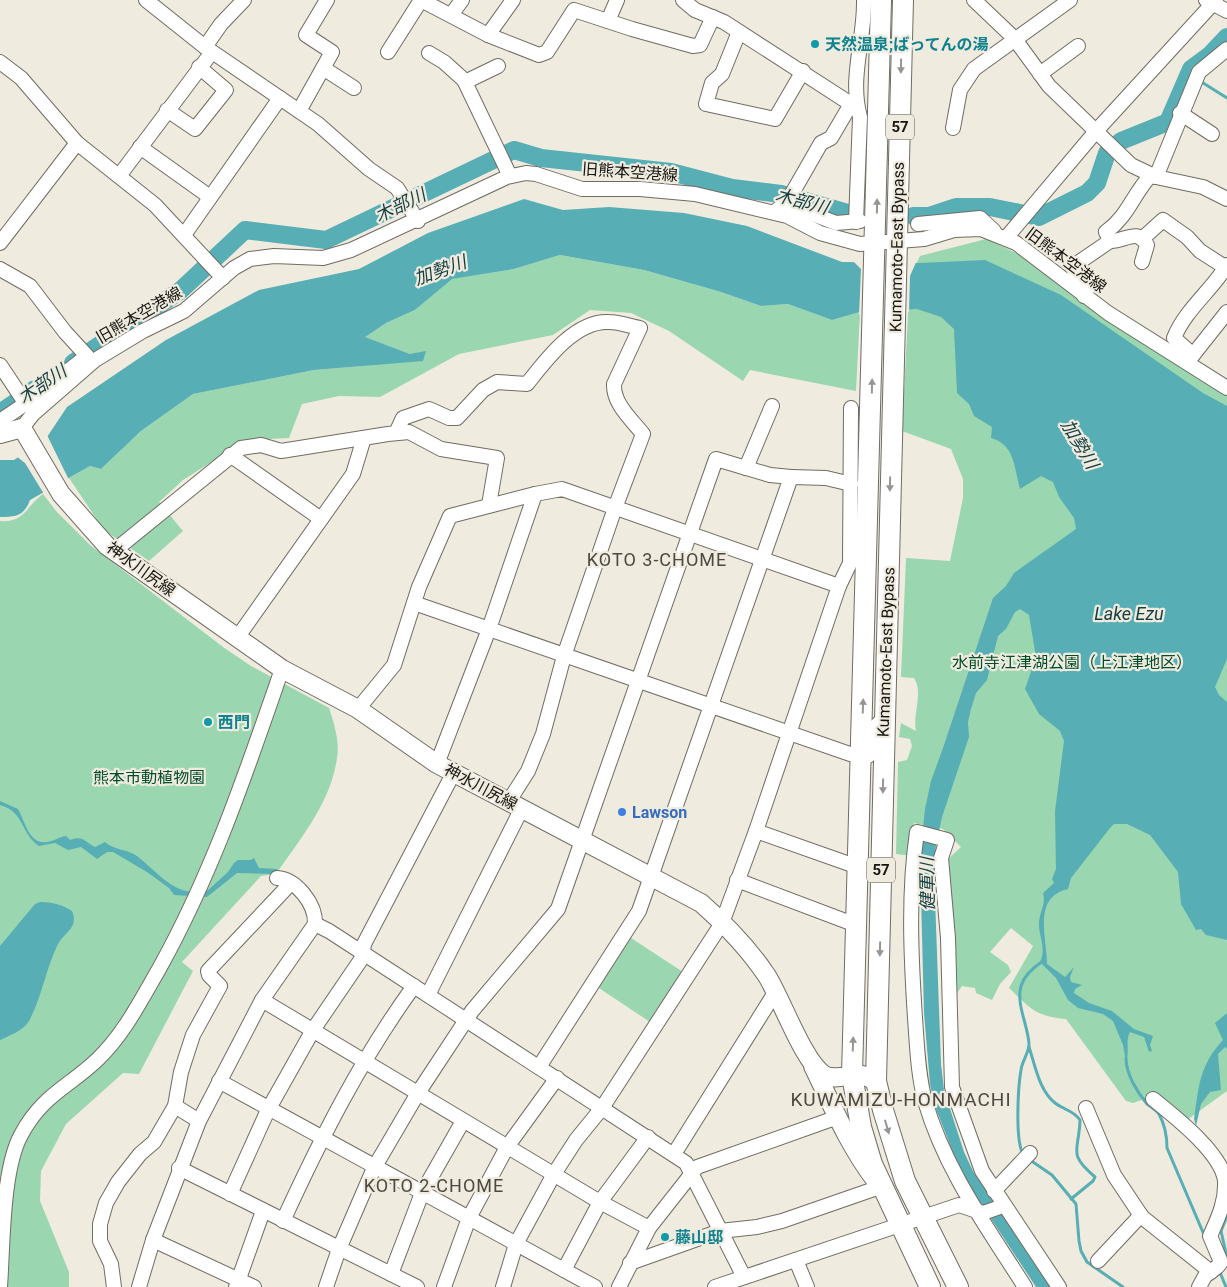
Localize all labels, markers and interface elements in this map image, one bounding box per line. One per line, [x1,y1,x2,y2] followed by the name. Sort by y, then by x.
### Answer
[825,35,988,54] place label: 天然温泉;ばってんの湯
[809,38,821,50] marker: 天然温泉;ばってんの湯
[897,58,905,74] one-way arrow
[886,114,914,140] road number: 57
[581,159,679,185] street label: 旧熊本空港線
[886,162,908,332] street label: Kumamoto-East Bypass
[371,183,431,226] water label: 木部川
[773,184,833,219] water label: 木部川
[873,198,881,214] one-way arrow
[1022,224,1110,296] street label: 旧熊本空港線
[411,250,471,289] water label: 加勢川
[93,283,185,347] street label: 旧熊本空港線
[14,359,72,408] water label: 木部川
[868,378,876,394] one-way arrow
[1057,415,1104,474] water label: 加勢川
[886,476,894,492] one-way arrow
[103,538,179,600] street label: 神水川尻線
[587,549,727,570] district label: KOTO 3-CHOME
[874,567,898,737] street label: Kumamoto-East Bypass
[1094,603,1164,624] water label: Lake Ezu
[952,653,1192,672] park label: 水前寺江津湖公園（上江津地区）
[859,698,867,714] one-way arrow
[218,713,250,732] place label: 西門
[202,716,214,728] marker: 西門
[441,760,521,814] street label: 神水川尻線
[93,768,205,787] park label: 熊本市動植物園
[878,779,886,795] one-way arrow
[632,803,687,822] place label: Lawson
[616,806,628,818] marker: Lawson
[916,855,938,911] water label: 健軍川
[867,858,895,882] road number: 57
[876,941,884,957] one-way arrow
[849,1035,857,1051] one-way arrow
[790,1088,1012,1111] district label: KUWAMIZU-HONMACHI
[884,1120,892,1135] one-way arrow
[364,1175,504,1196] district label: KOTO 2-CHOME
[675,1228,723,1247] place label: 藤山邸
[659,1231,671,1243] marker: 藤山邸

